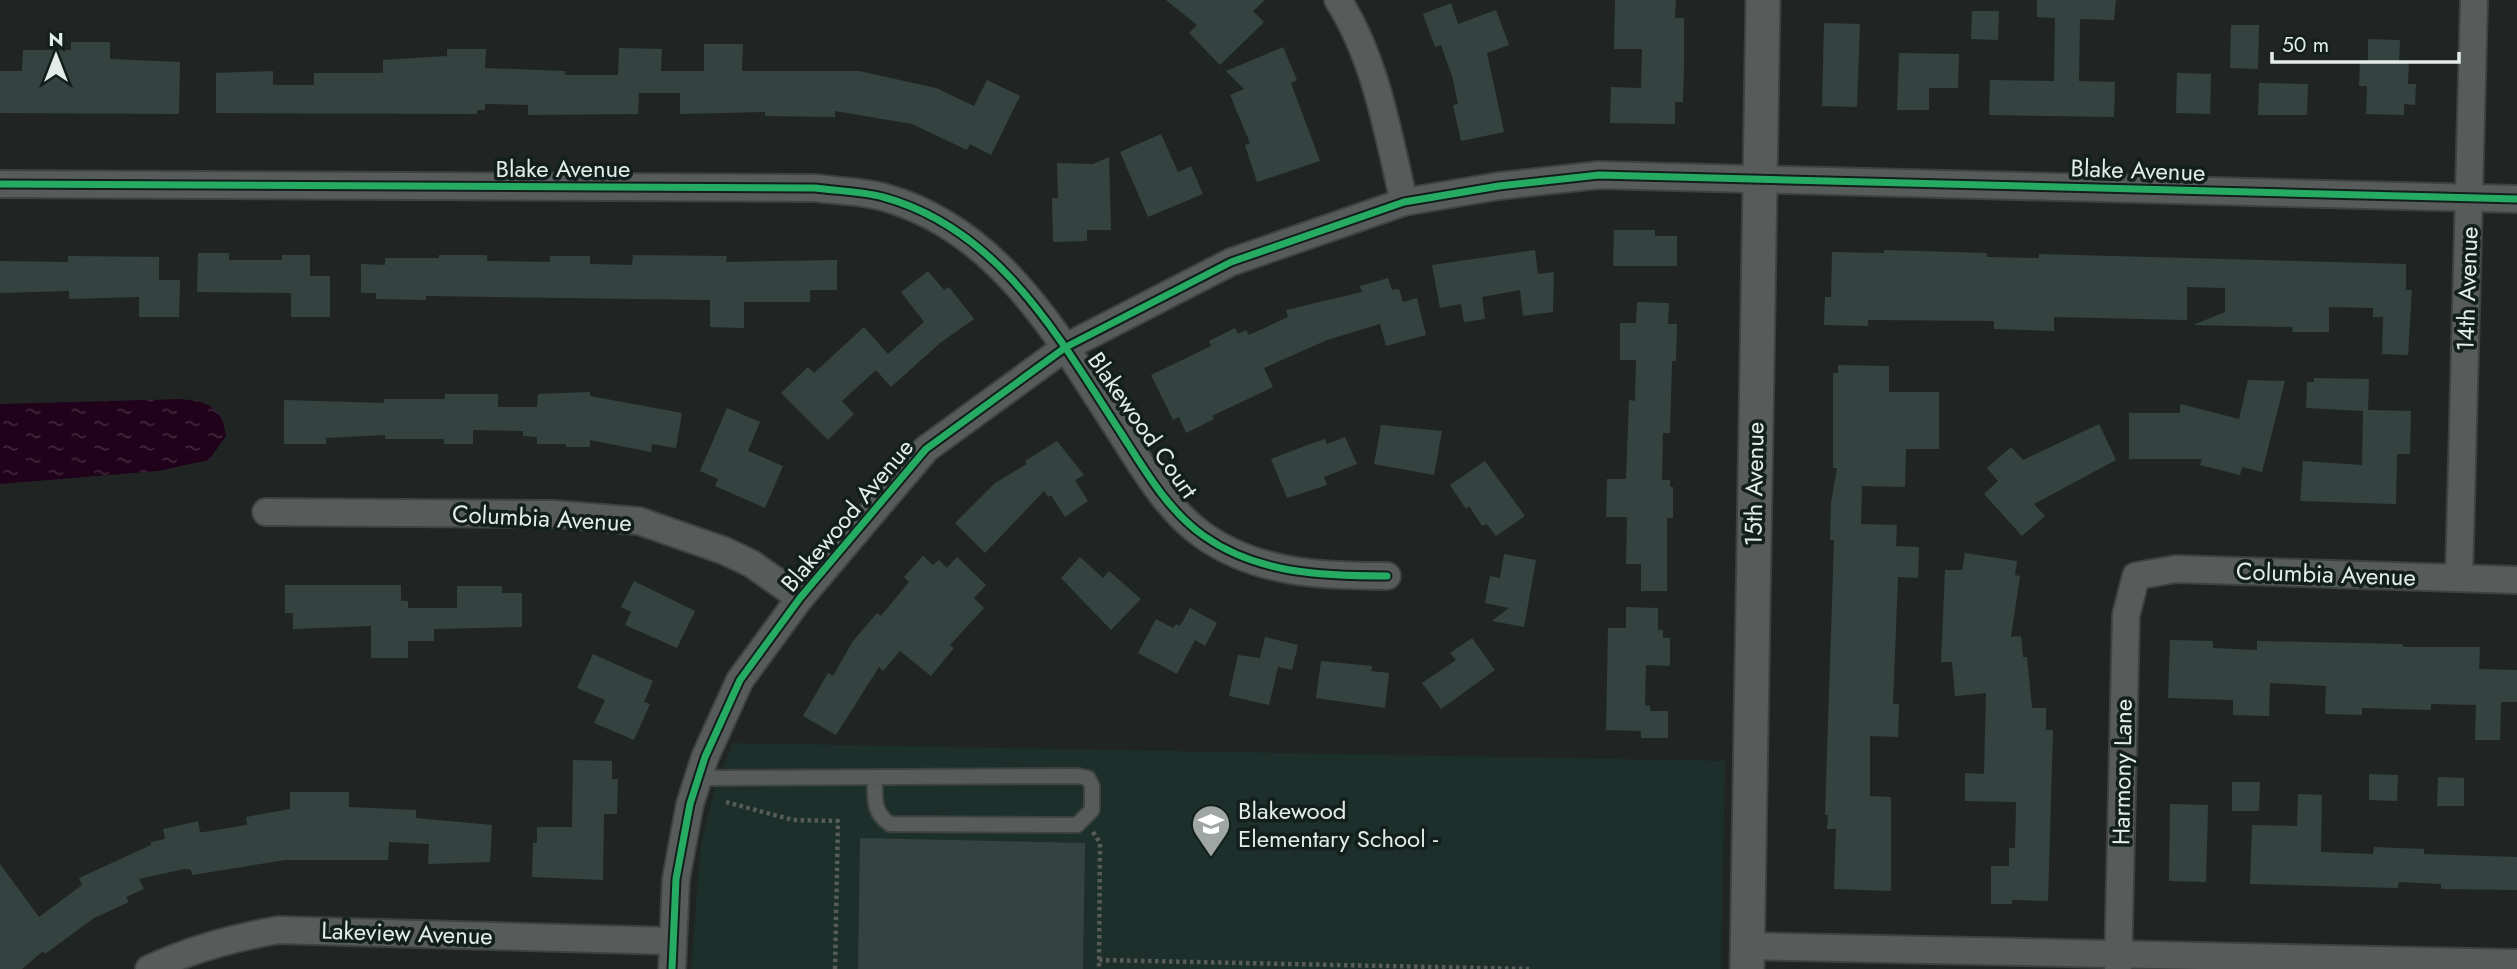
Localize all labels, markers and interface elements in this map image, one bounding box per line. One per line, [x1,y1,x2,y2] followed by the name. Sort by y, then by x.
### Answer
[21,21,91,91] north arrow
[2272,21,2459,65] scale bar
[48,26,64,53] text: N
[2282,30,2329,60] text: 50 m
[2070,150,2206,190] street label: Blake Avenue
[496,151,630,186] street label: Blake Avenue
[2447,226,2487,352] street label: 14th Avenue
[1079,345,1207,506] street label: Blakewood Court
[1735,421,1773,547] street label: 15th Avenue
[772,431,922,599] street label: Blakewood Avenue
[451,496,633,540] street label: Columbia Avenue
[2236,553,2416,595] street label: Columbia Avenue
[2103,699,2141,845] street label: Harmony Lane
[1238,793,1438,856] place label: Blakewood Elementary School -
[1190,803,1232,858] school or university icon: Blakewood Elementary School -
[321,913,493,953] street label: Lakeview Avenue

